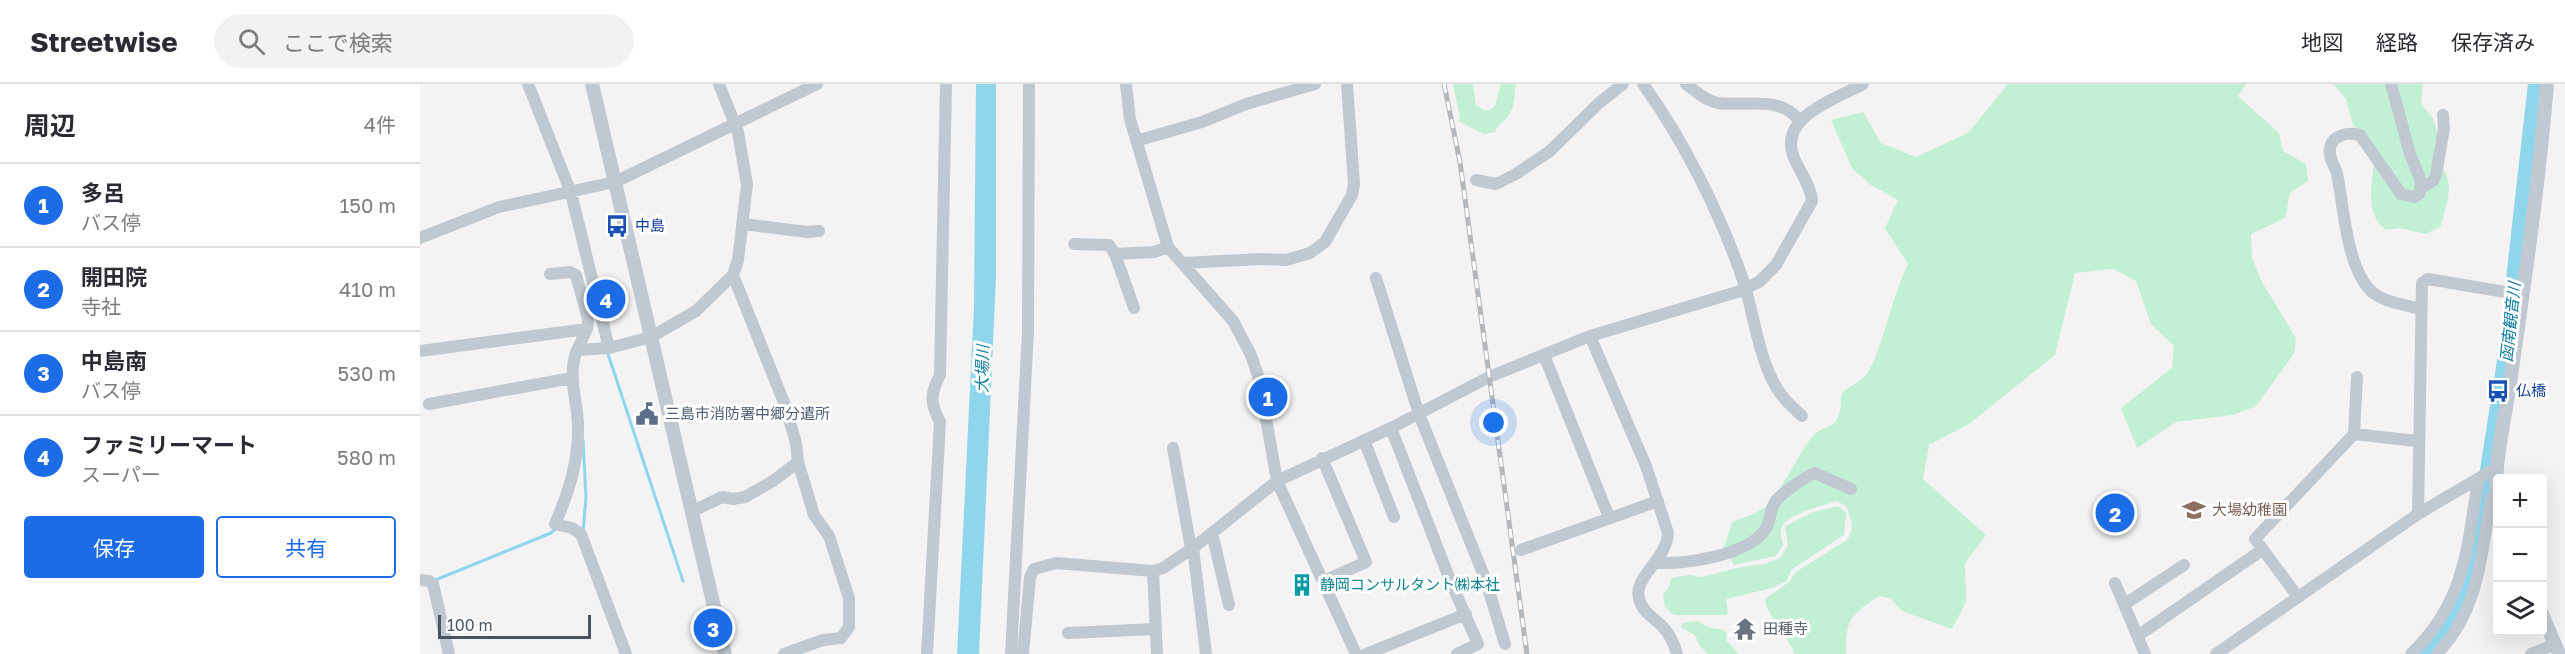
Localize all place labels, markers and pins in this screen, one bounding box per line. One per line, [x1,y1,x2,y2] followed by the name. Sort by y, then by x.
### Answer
[604,213,630,239] bus stop icon: 中島
[635,216,665,234] place label: 中島
[586,276,626,322] pin: 4
[1248,374,1288,420] pin: 1
[2485,378,2511,404] bus stop icon: 仏橋
[2516,381,2546,399] place label: 仏橋
[634,401,660,427] public building icon: 三島市消防署中郷分遣所
[665,404,830,422] place label: 三島市消防署中郷分遣所
[2096,490,2134,536] pin: 2
[2181,497,2207,523] school or university icon: 大場幼稚園
[2212,500,2287,518] place label: 大場幼稚園
[1289,572,1315,598] building icon: 静岡コンサルタント㈱本社
[1320,575,1500,593] place label: 静岡コンサルタント㈱本社
[694,606,732,650] pin: 3
[1732,616,1758,642] temple icon: 田種寺
[1763,619,1808,637] place label: 田種寺

